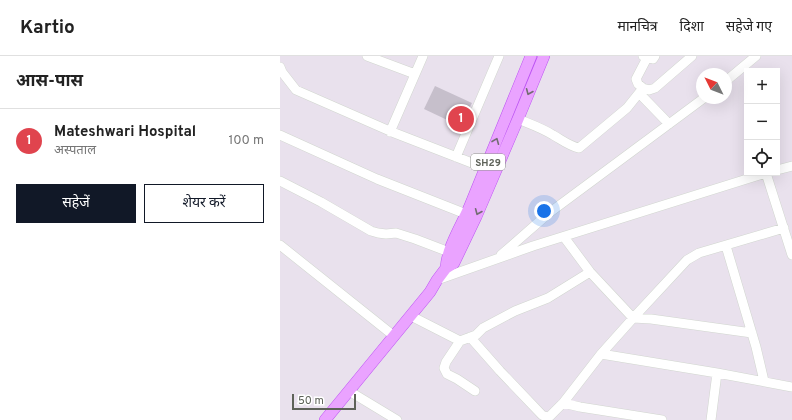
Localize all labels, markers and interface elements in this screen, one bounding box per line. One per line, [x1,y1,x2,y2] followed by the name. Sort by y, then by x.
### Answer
[20,16,75,40] text: Kartio
[618,19,658,36] text: मानचित्र
[680,19,704,36] text: दिशा
[726,19,772,36] text: सहेजे गए
[696,68,732,104] north arrow
[744,68,780,176] map controls
[744,68,780,104] button: +
[16,71,83,93] text: आस-पास
[526,88,534,96] one-way arrow
[448,104,474,134] pin: 1
[744,104,780,140] button: −
[54,123,196,142] text: Mateshwari Hospital
[26,133,32,149] text: 1
[228,133,264,149] text: 100 m
[492,137,500,144] one-way arrow
[744,140,780,176] button: locate
[54,143,96,159] text: अस्पताल
[471,154,505,170] road number: SH29
[16,184,136,223] button: सहेजें
[144,184,264,223] button: शेयर करें
[534,201,554,221] your location
[475,207,483,215] one-way arrow
[292,392,356,411] scale bar
[298,394,324,408] text: 50 m

